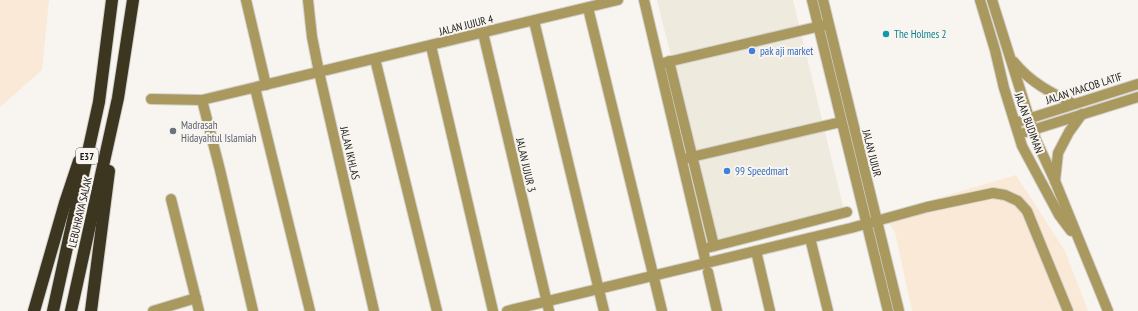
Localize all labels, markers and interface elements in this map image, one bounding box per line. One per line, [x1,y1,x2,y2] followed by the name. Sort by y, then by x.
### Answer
[437,12,495,39] street label: JALAN JUJUR 4
[894,27,947,41] place label: The Holmes 2
[881,29,891,39] marker: The Holmes 2
[760,44,813,58] place label: pak aji market
[747,46,757,56] marker: pak aji market
[1043,69,1125,107] street label: JALAN YAACOB LATIF
[1011,90,1046,155] street label: JALAN BUDIMAN
[181,118,257,145] place label: Madrasah Hidayahtul Islamiah
[337,124,363,181] street label: JALAN IKHLAS
[168,126,178,136] marker: Madrasah Hidayahtul Islamiah
[859,127,885,178] street label: JALAN JUJUR
[513,136,539,194] street label: JALAN JUJUR 3
[76,148,98,164] road number: E37
[735,164,788,178] place label: 99 Speedmart
[722,166,732,176] marker: 99 Speedmart
[65,175,95,249] street label: LEBUHRAYA SALAK

